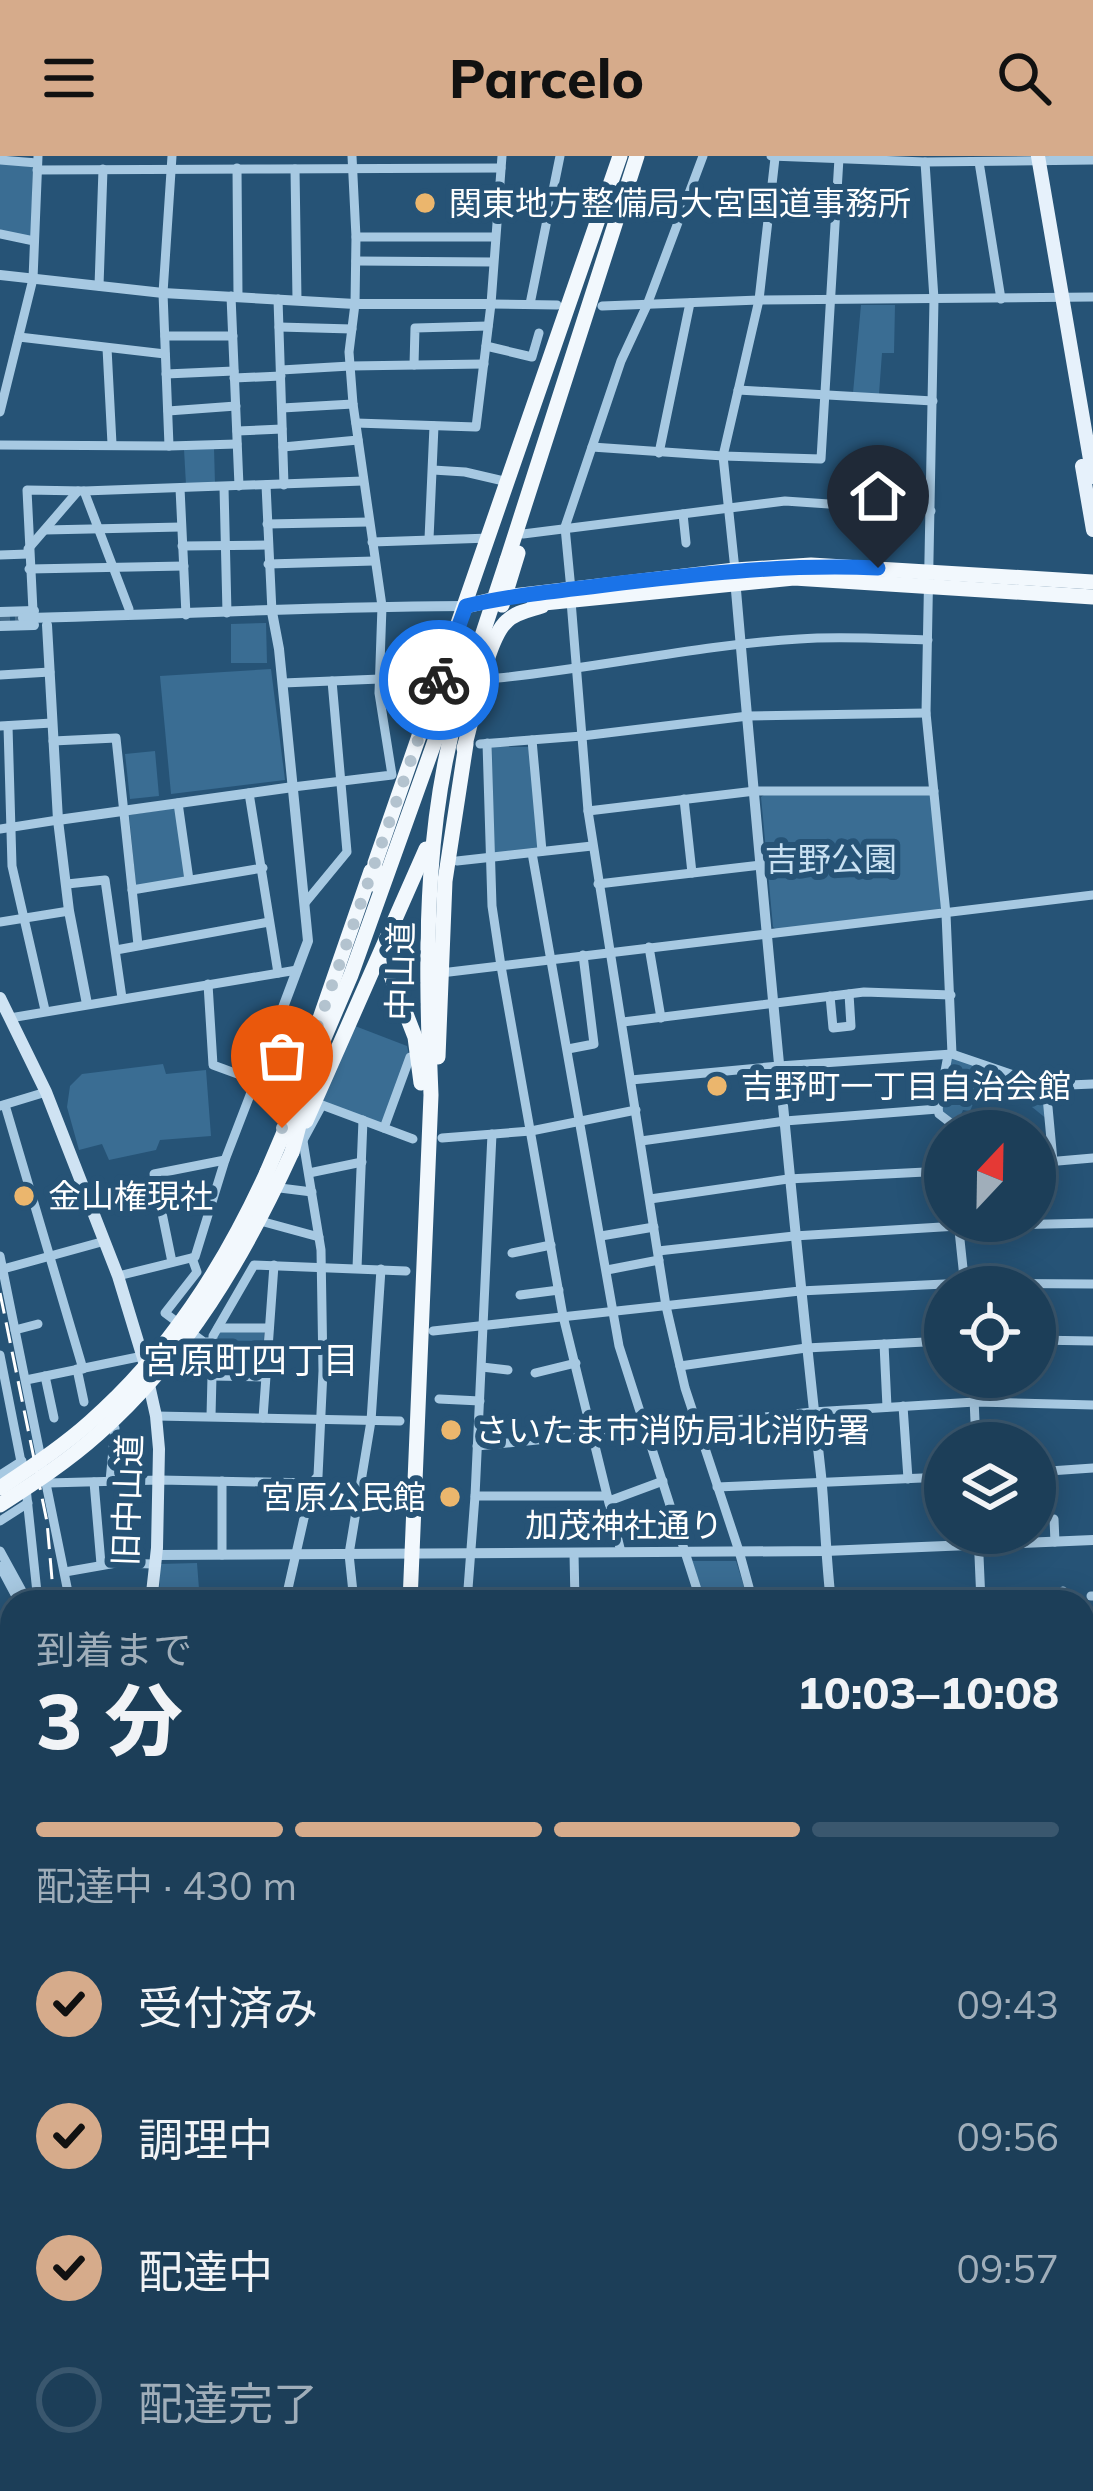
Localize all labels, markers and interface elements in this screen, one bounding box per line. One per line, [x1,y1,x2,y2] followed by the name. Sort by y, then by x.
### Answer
[449,44,644,112] text: Parcelo
[36,45,102,111] icon: menu
[991,45,1057,111] icon: search
[449,182,911,223] place label: 関東地方整備局大宮国道事務所
[412,190,438,216] marker: 関東地方整備局大宮国道事務所
[827,445,929,568] pin
[845,463,911,529] icon: home
[379,620,499,740] courier
[406,647,472,713] icon: bike
[765,838,897,879] park label: 吉野公園
[378,921,421,1021] street label: 中山道
[231,1005,333,1128] pin
[249,1023,315,1089] icon: bag
[741,1065,1071,1106] place label: 吉野町一丁目自治会館
[704,1073,730,1099] marker: 吉野町一丁目自治会館
[924,1110,1056,1242] north arrow
[924,1110,1056,1554] map controls
[48,1175,213,1216] place label: 金山権現社
[11,1183,37,1209] marker: 金山権現社
[924,1266,1056,1398] button: locate
[143,1337,359,1382] district label: 宮原町四丁目
[475,1409,870,1450] place label: さいたま市消防局北消防署
[438,1417,464,1443] marker: さいたま市消防局北消防署
[924,1422,1056,1554] button: layers
[104,1433,149,1567] street label: 旧中山道
[261,1476,426,1517] place label: 宮原公民館
[437,1484,463,1510] marker: 宮原公民館
[525,1504,723,1545] street label: 加茂神社通り
[36,1625,192,1674] text: 到着まで
[797,1664,1059,1720] text: 10:03–10:08
[36,1671,183,1769] text: 3 分
[36,1861,297,1910] text: 配達中 · 430 m
[36,1971,102,2037] icon: check
[138,1979,318,2035] text: 受付済み
[957,1980,1059,2029] text: 09:43
[36,2103,102,2169] icon: check
[138,2111,273,2167] text: 調理中
[957,2112,1059,2161] text: 09:56
[36,2235,102,2301] icon: check
[138,2243,273,2299] text: 配達中
[957,2244,1059,2293] text: 09:57
[138,2375,318,2431] text: 配達完了

